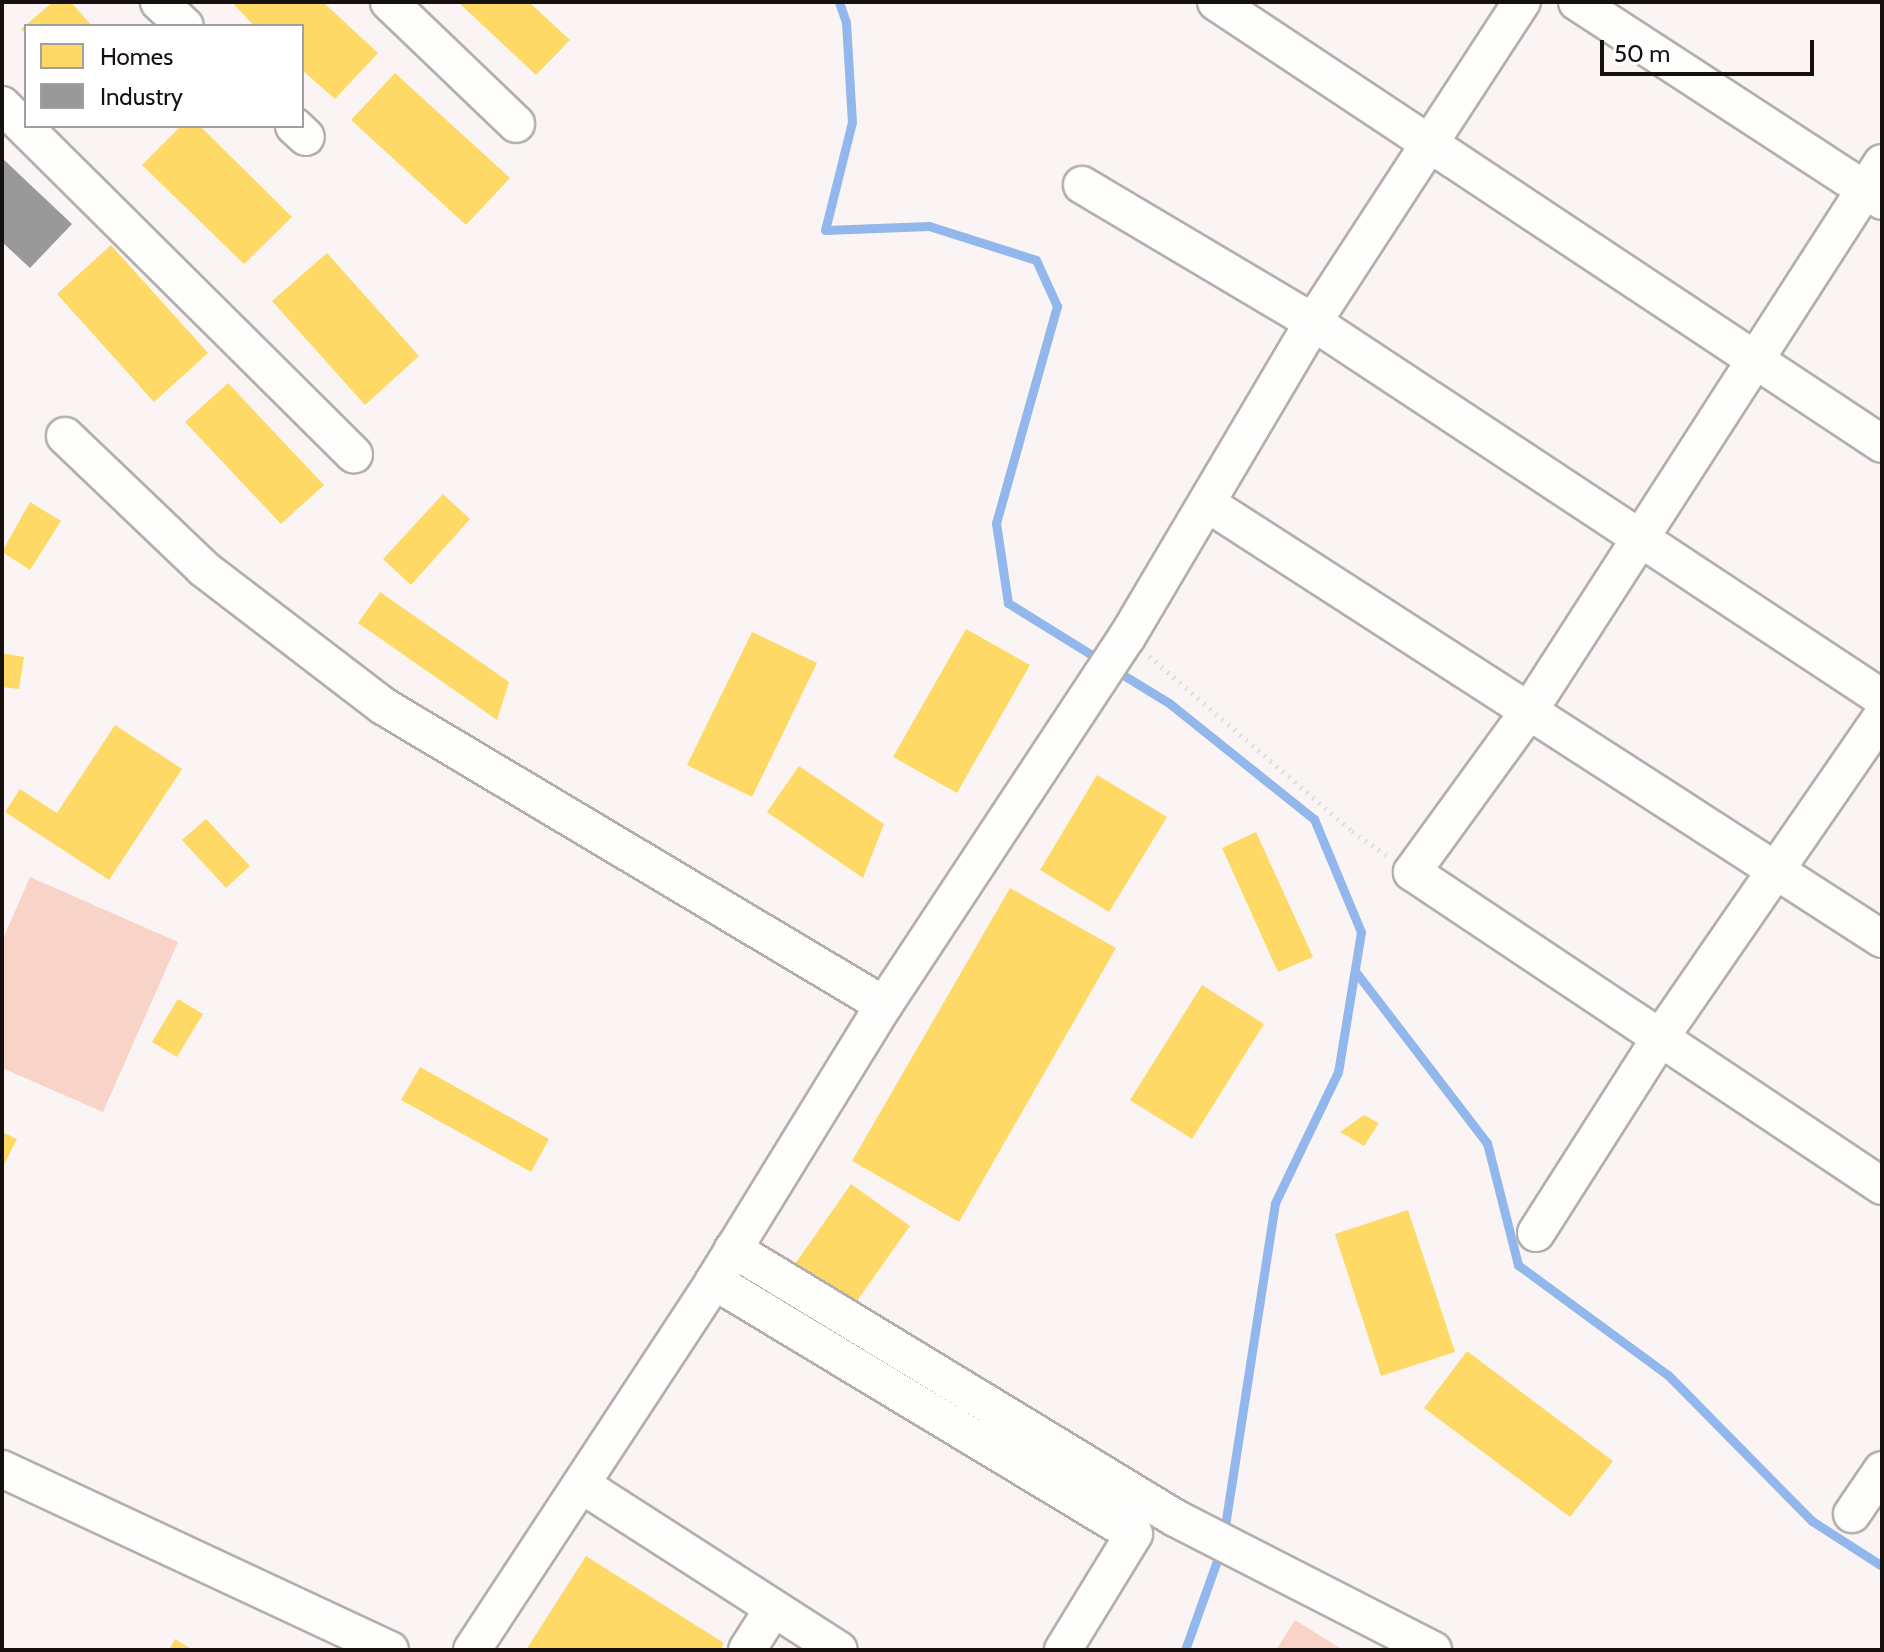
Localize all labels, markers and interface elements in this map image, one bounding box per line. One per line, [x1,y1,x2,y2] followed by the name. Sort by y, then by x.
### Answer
[24,24,304,128] legend
[1604,24,1818,74] scale bar
[1614,39,1670,68] text: 50 m
[100,42,173,71] text: Homes
[100,82,183,111] text: Industry

